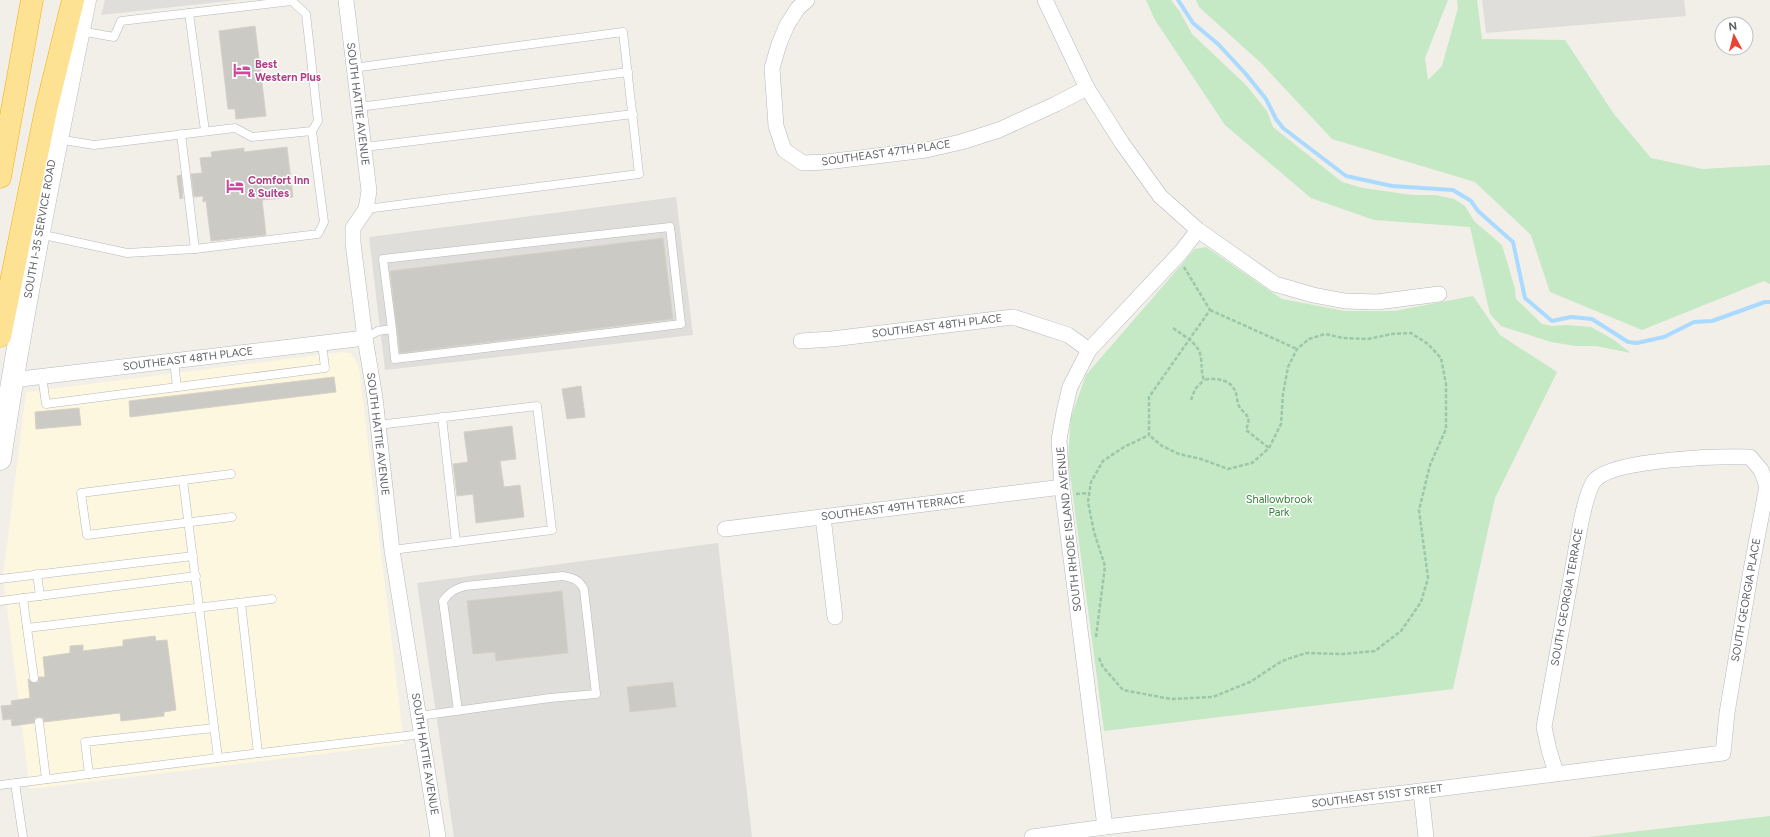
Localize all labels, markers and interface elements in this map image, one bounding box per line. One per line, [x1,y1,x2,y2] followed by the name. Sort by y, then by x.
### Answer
[1714,16,1754,56] north arrow
[1728,20,1738,34] text: N
[344,42,372,166] street label: SOUTH HATTIE AVENUE
[255,58,321,84] place label: Best Western Plus
[232,60,252,80] hotel icon: Best Western Plus
[821,137,951,169] street label: SOUTHEAST 47TH PLACE
[21,158,59,300] street label: SOUTH I-35 SERVICE ROAD
[248,174,309,200] place label: Comfort Inn & Suites
[225,176,245,196] hotel icon: Comfort Inn & Suites
[871,312,1003,340] street label: SOUTHEAST 48TH PLACE
[122,345,254,373] street label: SOUTHEAST 48TH PLACE
[364,372,392,496] street label: SOUTH HATTIE AVENUE
[1054,446,1084,612] street label: SOUTH RHODE ISLAND AVENUE
[820,493,966,523] street label: SOUTHEAST 49TH TERRACE
[1246,493,1313,519] park label: Shallowbrook Park
[1548,527,1586,667] street label: SOUTH GEORGIA TERRACE
[1729,537,1763,663] street label: SOUTH GEORGIA PLACE
[409,692,441,816] street label: SOUTH HATTIE AVENUE
[1311,782,1443,810] street label: SOUTHEAST 51ST STREET

